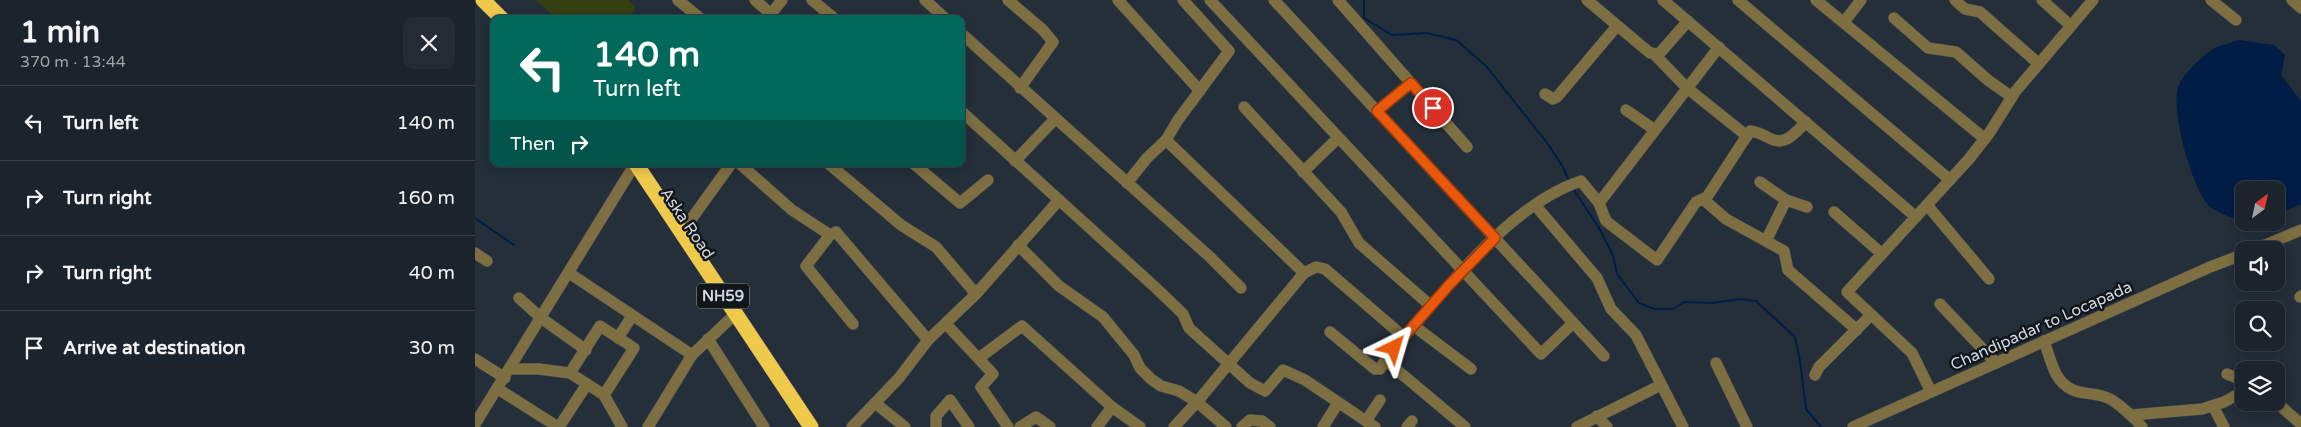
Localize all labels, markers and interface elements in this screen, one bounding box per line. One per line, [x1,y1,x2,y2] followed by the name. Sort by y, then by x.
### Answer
[20,14,100,51] text: 1 min
[403,17,455,69] button: close
[593,34,700,76] text: 140 m
[510,35,575,100] icon: left
[20,52,126,72] text: 370 m · 13:44
[593,76,681,102] text: Turn left
[1412,87,1454,129] pin
[1419,94,1447,122] icon: arrive
[20,109,48,137] icon: left
[63,112,139,134] text: Turn left
[397,112,455,134] text: 140 m
[565,130,593,158] icon: right
[510,133,555,155] text: Then
[2235,181,2285,231] north arrow
[2235,181,2285,411] map controls
[20,184,48,212] icon: right
[656,184,718,263] street label: Aska Road
[63,187,151,209] text: Turn right
[397,187,455,209] text: 160 m
[2235,241,2285,291] button: sound
[20,259,48,287] icon: right
[63,262,151,284] text: Turn right
[409,262,455,284] text: 40 m
[1947,277,2135,375] street label: Chandipadar to Locapada
[697,284,749,308] road number: NH59
[2235,301,2285,351] button: search
[1367,321,1419,373] position arrow
[20,334,48,362] icon: arrive
[63,337,246,359] text: Arrive at destination
[409,337,455,359] text: 30 m
[2235,361,2285,411] button: layers

